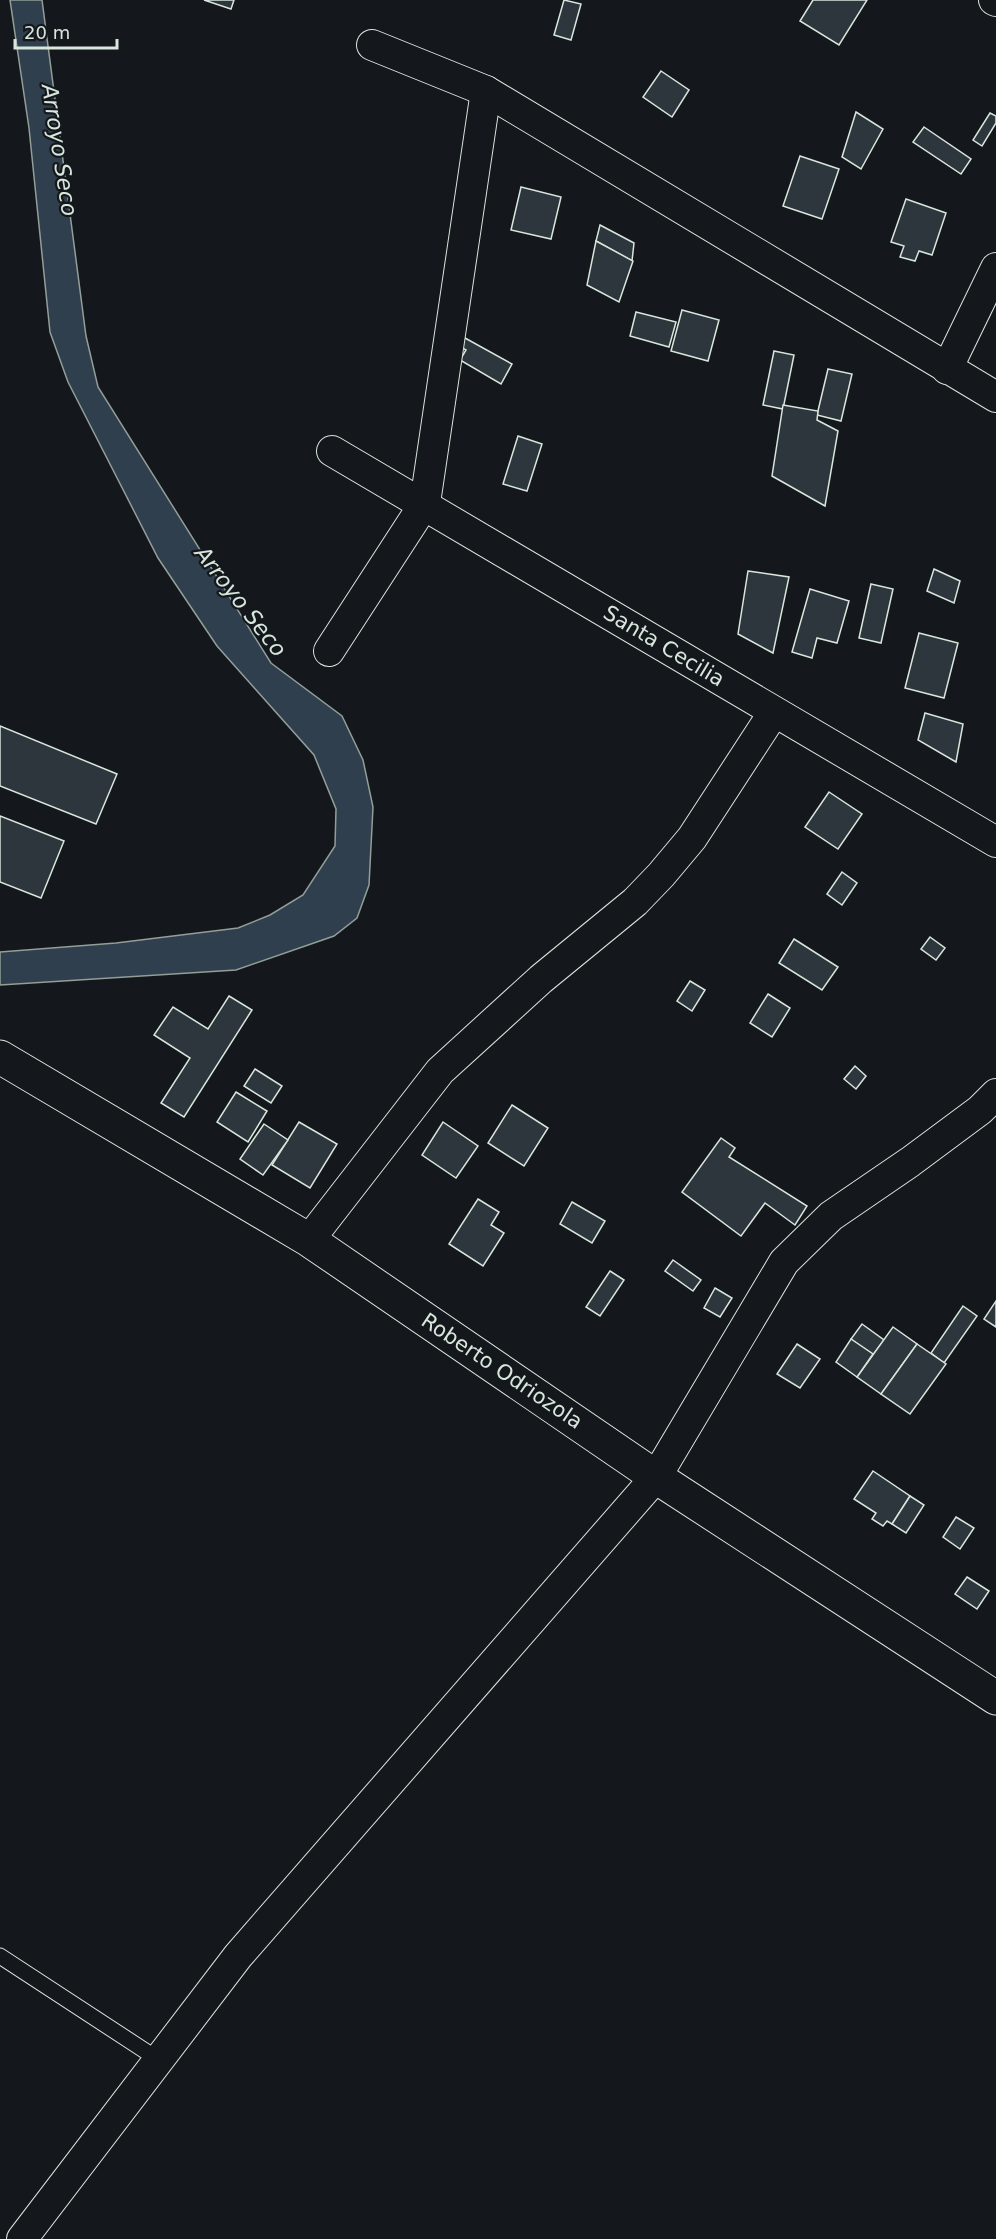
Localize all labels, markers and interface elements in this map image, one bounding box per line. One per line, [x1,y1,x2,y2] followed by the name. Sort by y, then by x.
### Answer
[15,12,117,50] scale bar
[24,22,70,43] text: 20 m
[36,80,82,218] water label: Arroyo Seco
[189,540,291,661] water label: Arroyo Seco
[599,600,729,692] street label: Santa Cecilia
[417,1308,587,1434] street label: Roberto Odriozola

